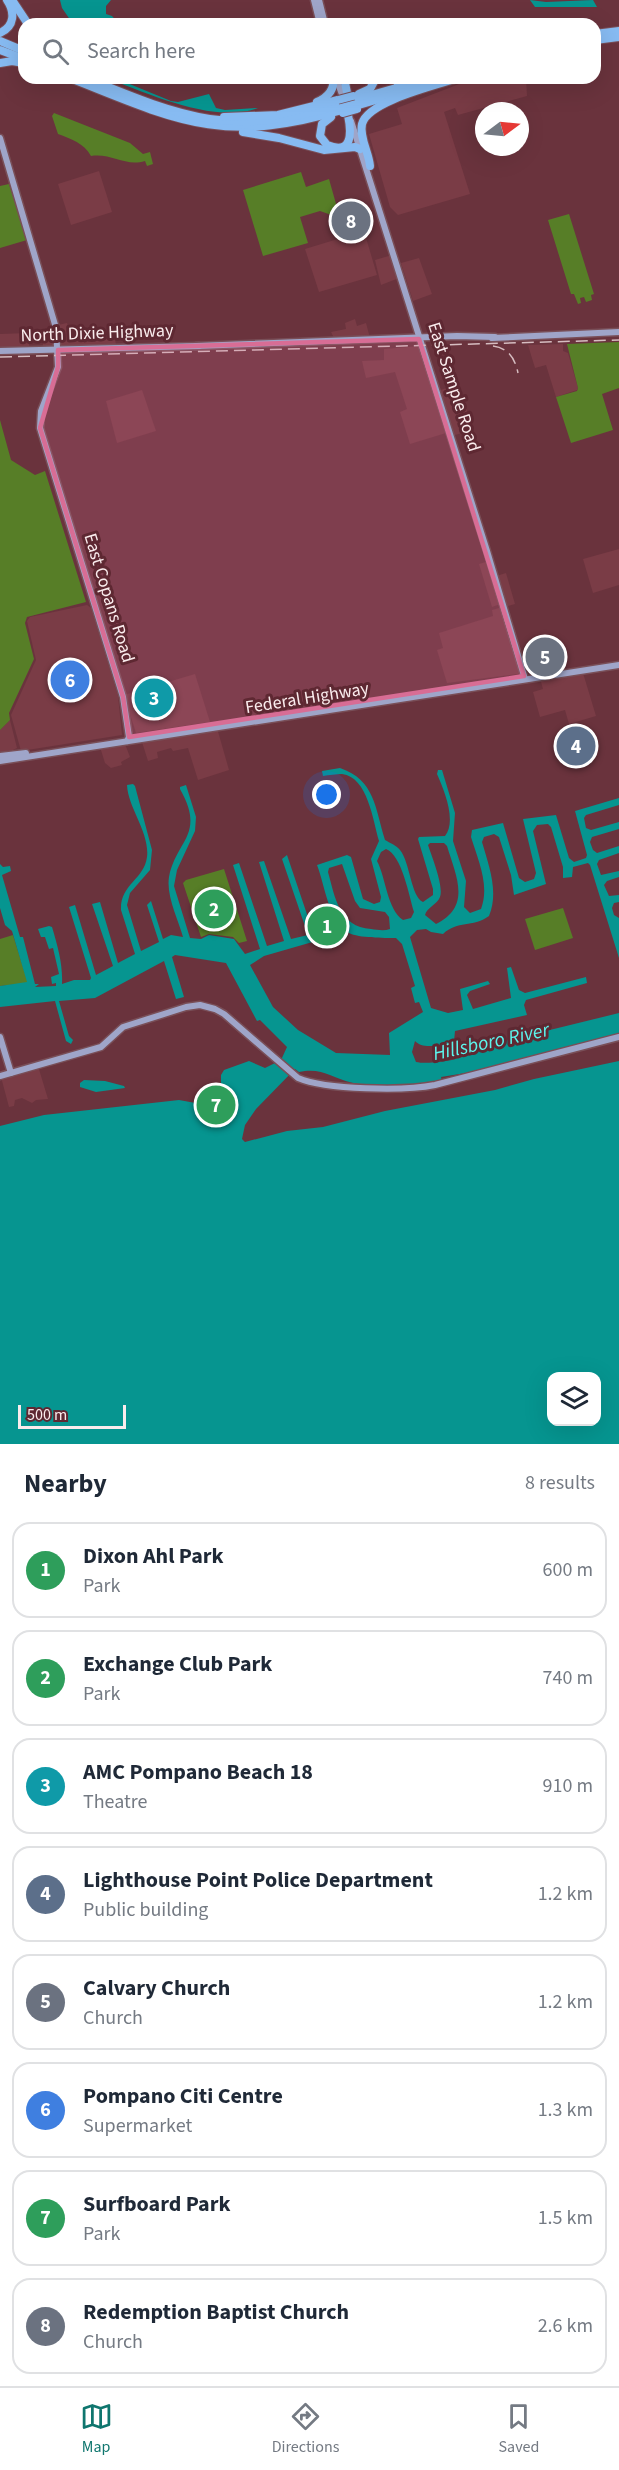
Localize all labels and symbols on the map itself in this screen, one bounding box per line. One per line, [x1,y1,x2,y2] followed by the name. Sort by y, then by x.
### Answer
[475,102,529,156] north arrow
[332,198,370,244] pin: 8
[20,318,174,348] street label: North Dixie Highway
[421,319,487,455] street label: East Sample Road
[77,530,141,666] street label: East Copans Road
[526,634,564,680] pin: 5
[50,658,90,702] pin: 6
[134,676,174,720] pin: 3
[243,676,371,720] street label: Federal Highway
[556,724,596,768] pin: 4
[312,780,341,809] your location
[194,886,234,932] pin: 2
[308,904,346,948] pin: 1
[430,1016,553,1068] water label: Hillsboro River
[196,1082,236,1128] pin: 7
[18,1402,126,1430] scale bar

